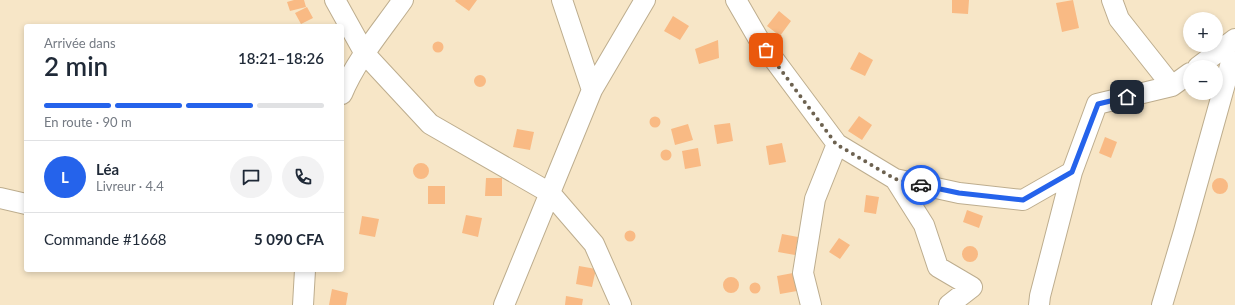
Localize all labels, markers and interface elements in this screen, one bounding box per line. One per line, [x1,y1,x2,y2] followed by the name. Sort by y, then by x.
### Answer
[1183,12,1223,100] map controls
[1183,12,1223,52] button: +
[749,33,783,67] pin
[44,35,116,51] text: Arrivée dans
[755,39,777,61] icon: bag
[238,49,324,67] text: 18:21–18:26
[44,50,108,82] text: 2 min
[1183,60,1223,100] button: −
[1110,80,1144,114] pin
[1116,86,1138,108] icon: home
[44,114,132,130] text: En route · 90 m
[230,156,272,198] button: chat
[282,156,324,198] button: phone
[96,160,119,178] text: Léa
[901,165,941,205] courier
[61,168,69,186] text: L
[910,174,932,196] icon: car
[96,178,164,194] text: Livreur · 4.4
[44,230,167,248] text: Commande #1668
[254,230,324,248] text: 5 090 CFA

